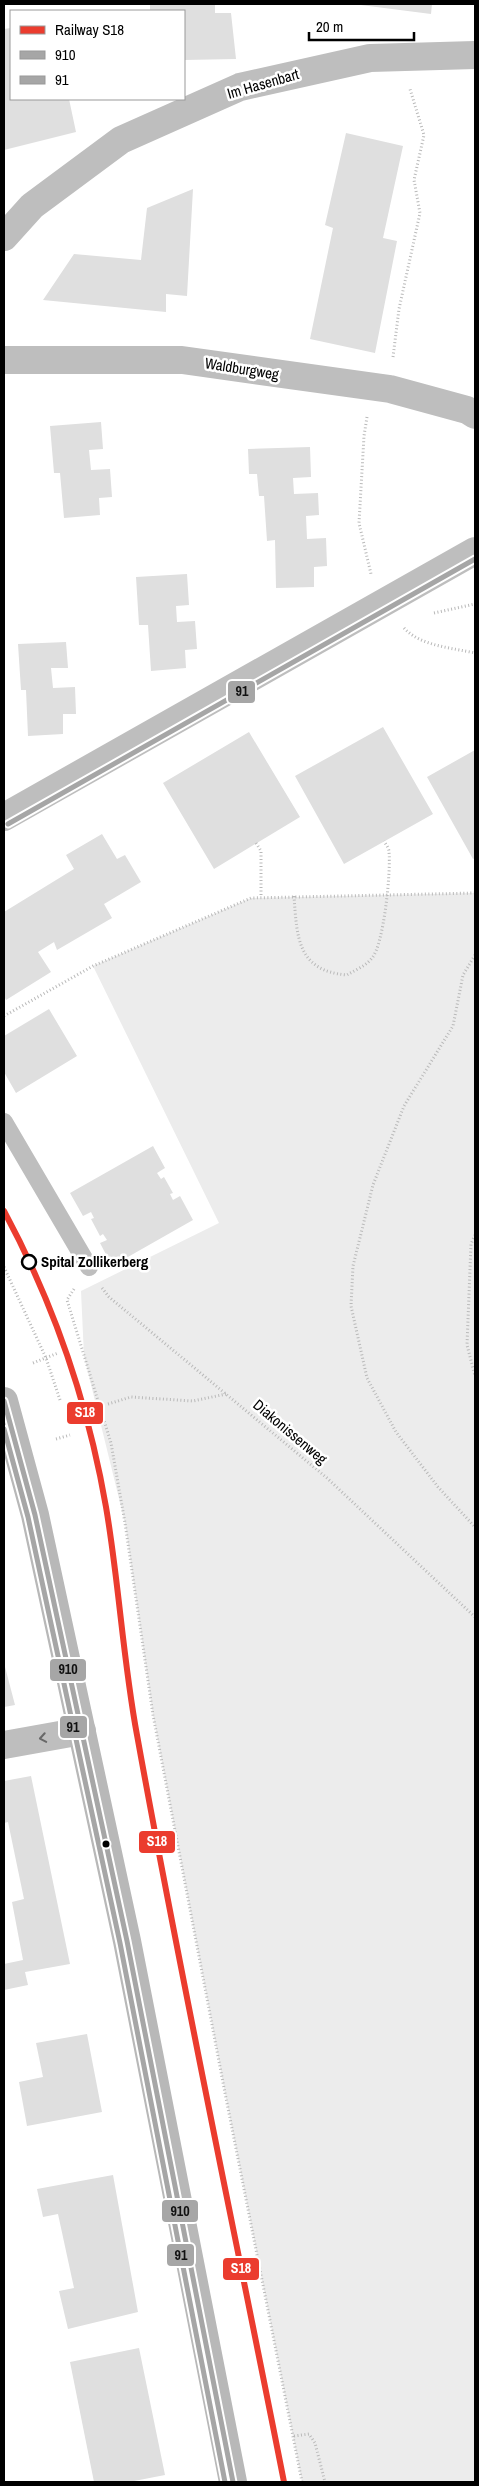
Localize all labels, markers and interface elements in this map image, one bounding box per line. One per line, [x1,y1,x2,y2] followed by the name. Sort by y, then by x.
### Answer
[10,10,185,100] legend
[309,10,414,42] scale bar
[316,16,343,37] text: 20 m
[55,19,124,40] text: Railway S18
[55,44,76,65] text: 910
[224,63,302,104] street label: Im Hasenbart
[55,69,69,90] text: 91
[204,352,281,385] street label: Waldburgweg
[227,680,256,704] line badge: 91
[236,682,249,700] text: 91
[41,1251,149,1272] place label: Spital Zollikerberg
[21,1254,37,1270] marker: Spital Zollikerberg
[249,1394,332,1469] street label: Diakonissenweg
[66,1401,104,1425] line badge: S18
[75,1403,95,1421] text: S18
[49,1658,87,1682] line badge: 910
[58,1660,78,1678] text: 910
[59,1715,88,1739] line badge: 91
[67,1718,80,1736] text: 91
[38,1732,47,1742] one-way arrow
[138,1830,176,1854] line badge: S18
[147,1832,167,1850] text: S18
[101,1839,111,1849] unlabelled marker
[161,2199,199,2223] line badge: 910
[170,2202,190,2220] text: 910
[166,2243,195,2267] line badge: 91
[175,2246,188,2264] text: 91
[222,2257,260,2281] line badge: S18
[231,2259,251,2277] text: S18

